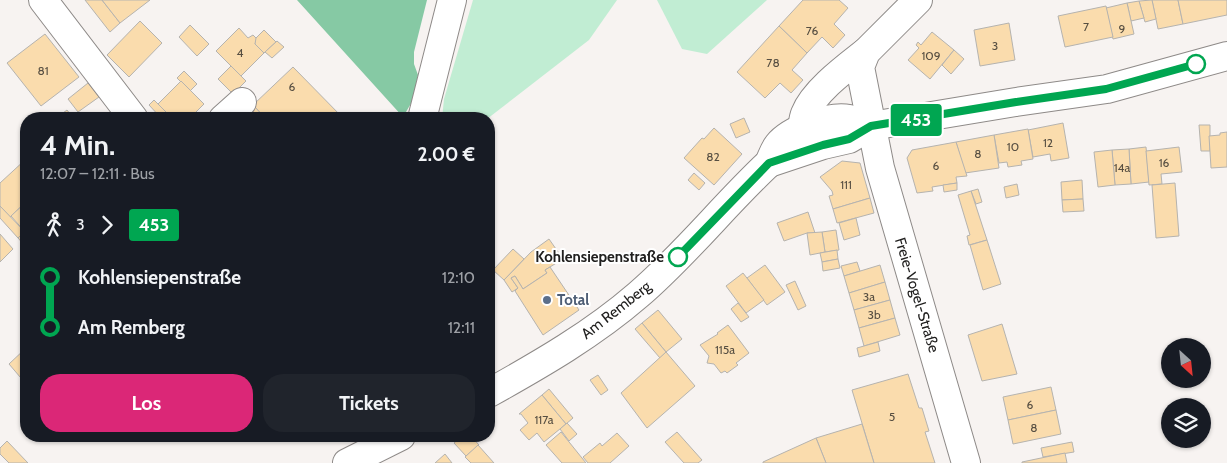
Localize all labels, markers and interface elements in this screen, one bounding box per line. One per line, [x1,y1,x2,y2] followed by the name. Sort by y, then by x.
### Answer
[1083,19,1089,34] house number: 7
[1119,21,1126,36] house number: 9
[806,23,818,38] house number: 76
[992,38,998,53] house number: 3
[237,45,244,60] house number: 4
[921,48,941,63] house number: 109
[1186,54,1206,74] unlabelled marker
[766,55,780,70] house number: 78
[37,63,49,78] house number: 81
[289,79,296,94] house number: 6
[887,104,945,136] line badge: 453
[901,109,931,131] text: 453
[40,128,115,162] text: 4 Min.
[1043,135,1053,150] house number: 12
[1007,139,1019,154] house number: 10
[418,143,475,166] text: 2.00 €
[974,146,982,161] house number: 8
[706,149,720,164] house number: 82
[1159,155,1170,170] house number: 16
[933,158,940,173] house number: 6
[1114,160,1131,175] house number: 14a
[40,164,155,183] text: 12:07 – 12:11 · Bus
[840,177,852,192] house number: 111
[40,211,68,239] icon: walk
[93,211,121,239] icon: forward
[139,214,169,236] text: 453
[76,215,85,234] text: 3
[891,235,943,355] street label: Freie-Vogel-Straße
[668,247,688,267] marker: Kohlensiepenstraße
[535,248,664,266] place label: Kohlensiepenstraße
[78,266,241,289] text: Kohlensiepenstraße
[442,268,475,287] text: 12:10
[578,277,655,343] street label: Am Remberg
[863,289,875,304] house number: 3a
[557,291,589,309] place label: Total
[541,294,553,306] marker: Total
[867,307,881,322] house number: 3b
[78,316,185,339] text: Am Remberg
[448,318,475,337] text: 12:11
[1161,338,1211,388] north arrow
[1161,338,1211,448] map controls
[715,342,735,357] house number: 115a
[40,374,253,432] button: Los
[263,374,475,432] button: Tickets
[1027,397,1034,412] house number: 6
[1161,398,1211,448] button: layers
[889,409,895,424] house number: 5
[534,412,554,427] house number: 117a
[1030,420,1038,435] house number: 8

